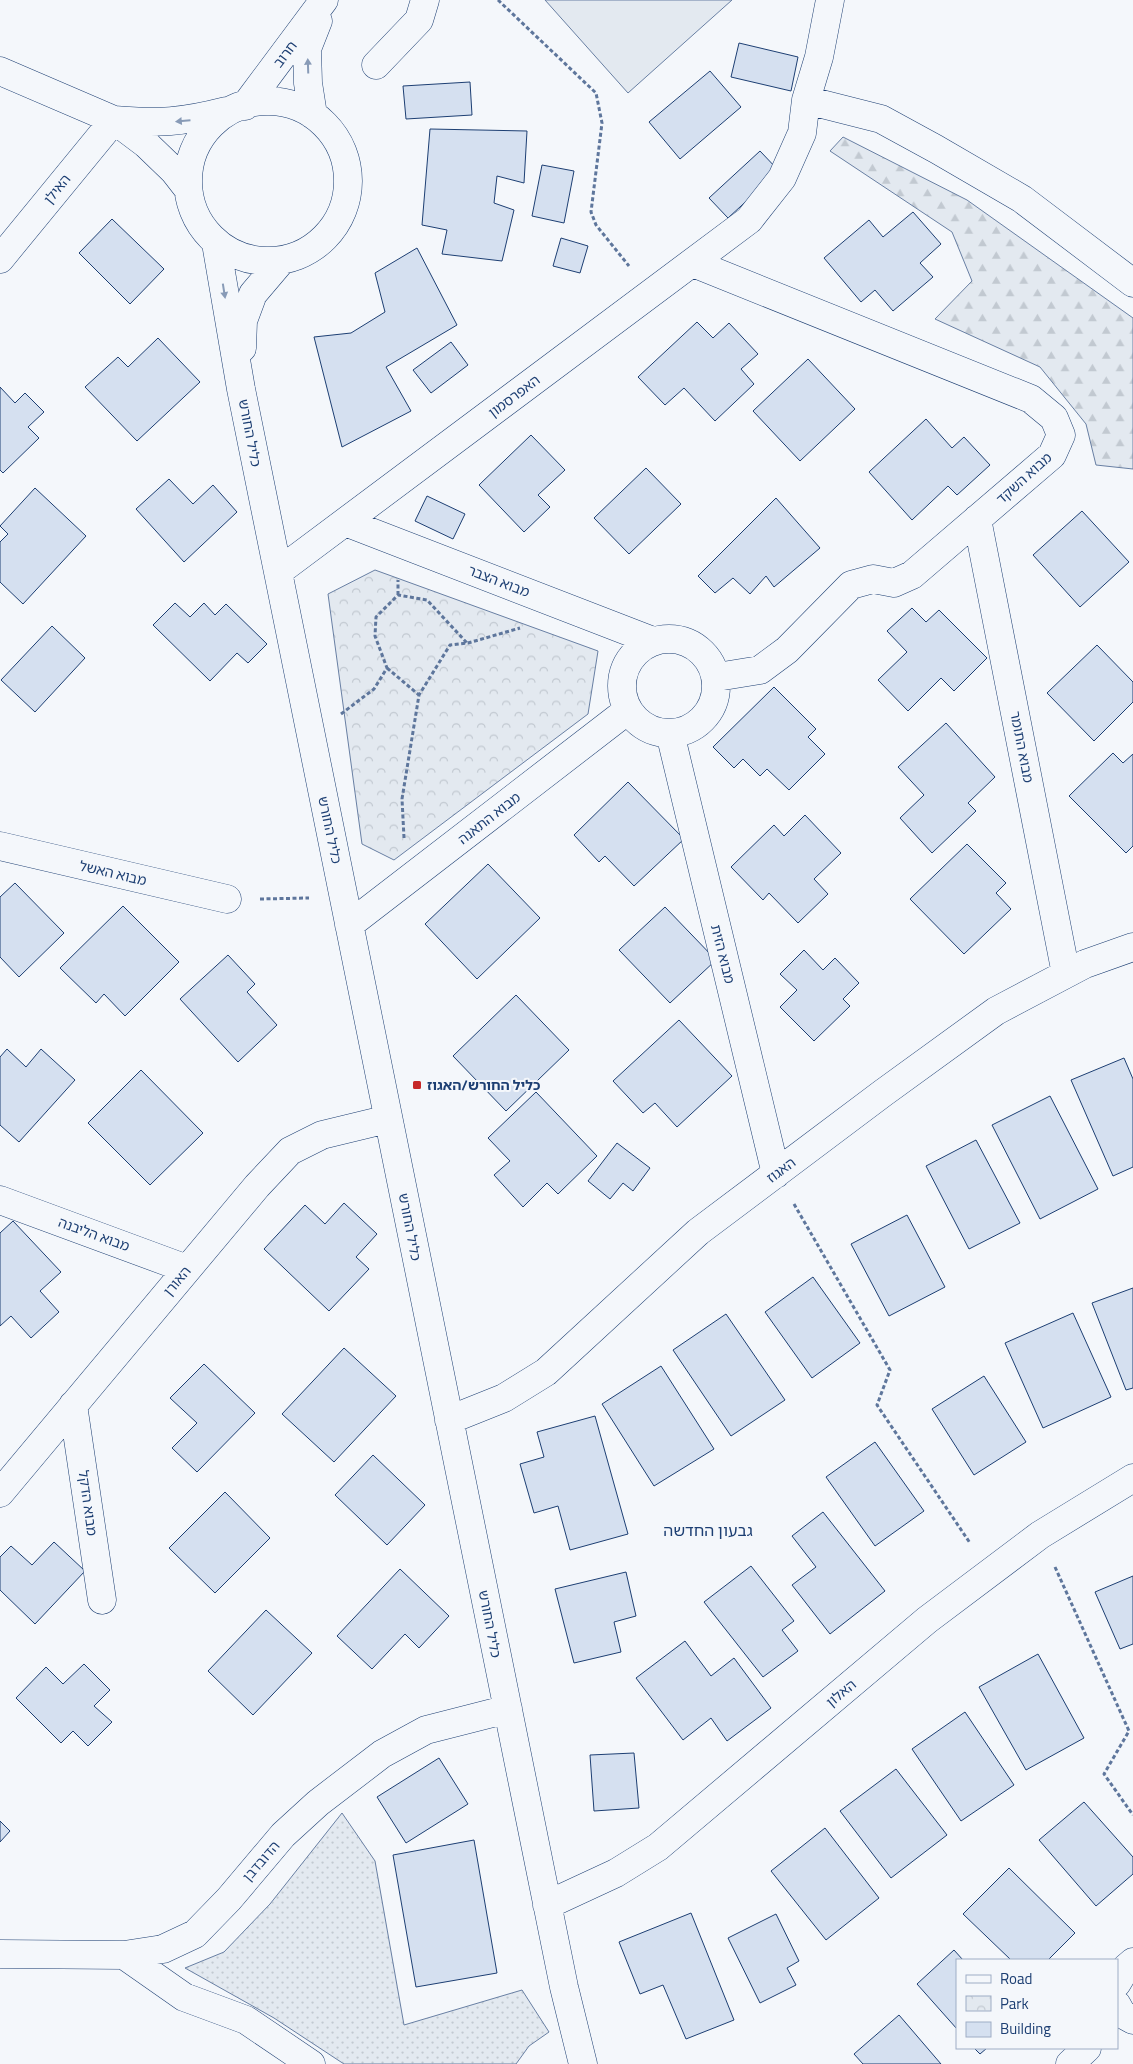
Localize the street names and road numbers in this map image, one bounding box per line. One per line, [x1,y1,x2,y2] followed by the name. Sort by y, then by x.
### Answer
[268,36,302,71] street label: חרוב
[38,169,75,208] street label: האילן
[483,369,544,422] street label: האפרסמון
[234,397,267,469] street label: כליל החורש
[991,447,1056,508] street label: מבוא השקד
[465,559,533,602] street label: מבוא הצבר
[1005,709,1040,785] street label: מבוא התומר
[453,786,525,849] street label: מבוא התאנה
[313,794,348,866] street label: כליל החורש
[77,855,149,890] street label: מבוא האשל
[706,922,741,986] street label: מבוא הזית
[762,1152,800,1188] street label: האגוז
[394,1191,427,1263] street label: כליל החורש
[55,1211,133,1256] street label: מבוא הליבנה
[158,1261,195,1300] street label: האורן
[74,1469,103,1537] street label: מבוא הדקל
[474,1588,507,1660] street label: כליל החורש
[821,1674,860,1711] street label: האלון
[237,1836,284,1886] street label: הדובדבן

